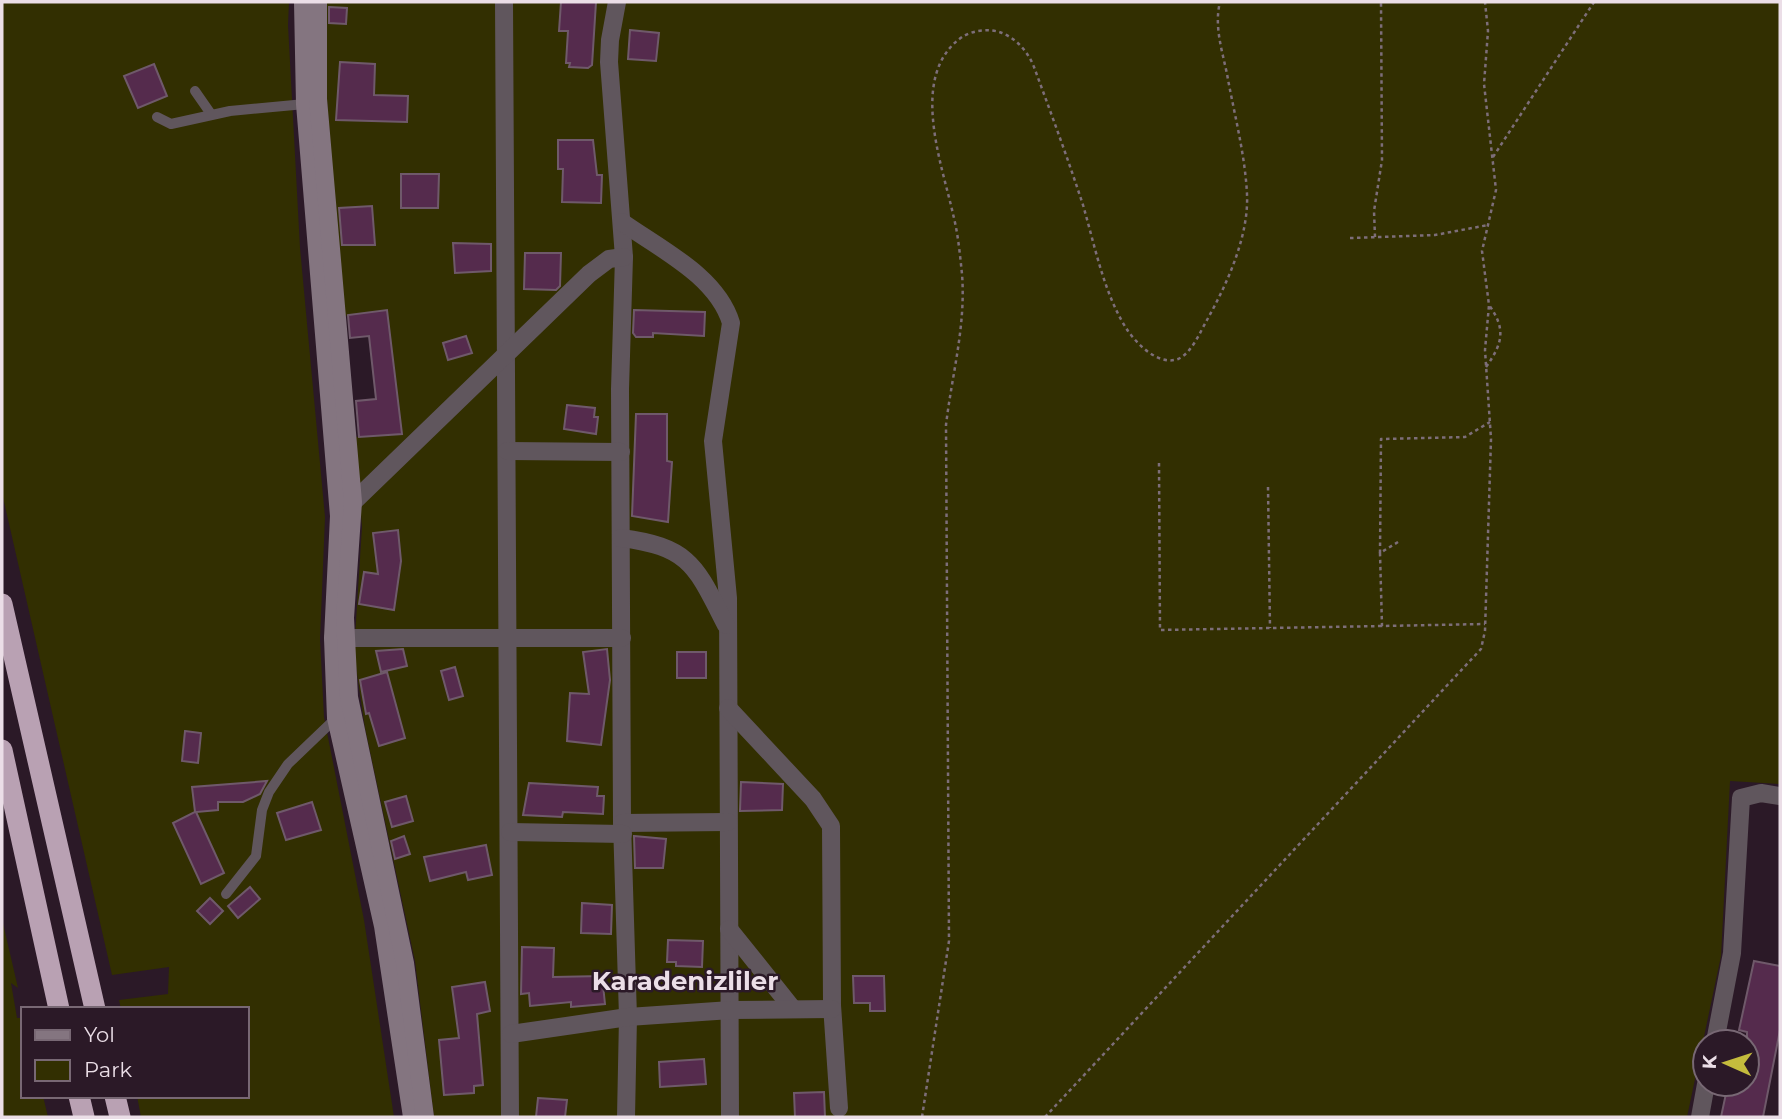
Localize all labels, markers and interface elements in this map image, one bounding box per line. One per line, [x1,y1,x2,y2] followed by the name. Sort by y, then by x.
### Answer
[592,965,778,997] district label: Karadenizliler
[21,1007,248,1098] legend
[84,1022,115,1047] text: Yol
[1691,1028,1761,1098] north arrow
[1698,1054,1721,1070] text: K
[84,1057,132,1082] text: Park

